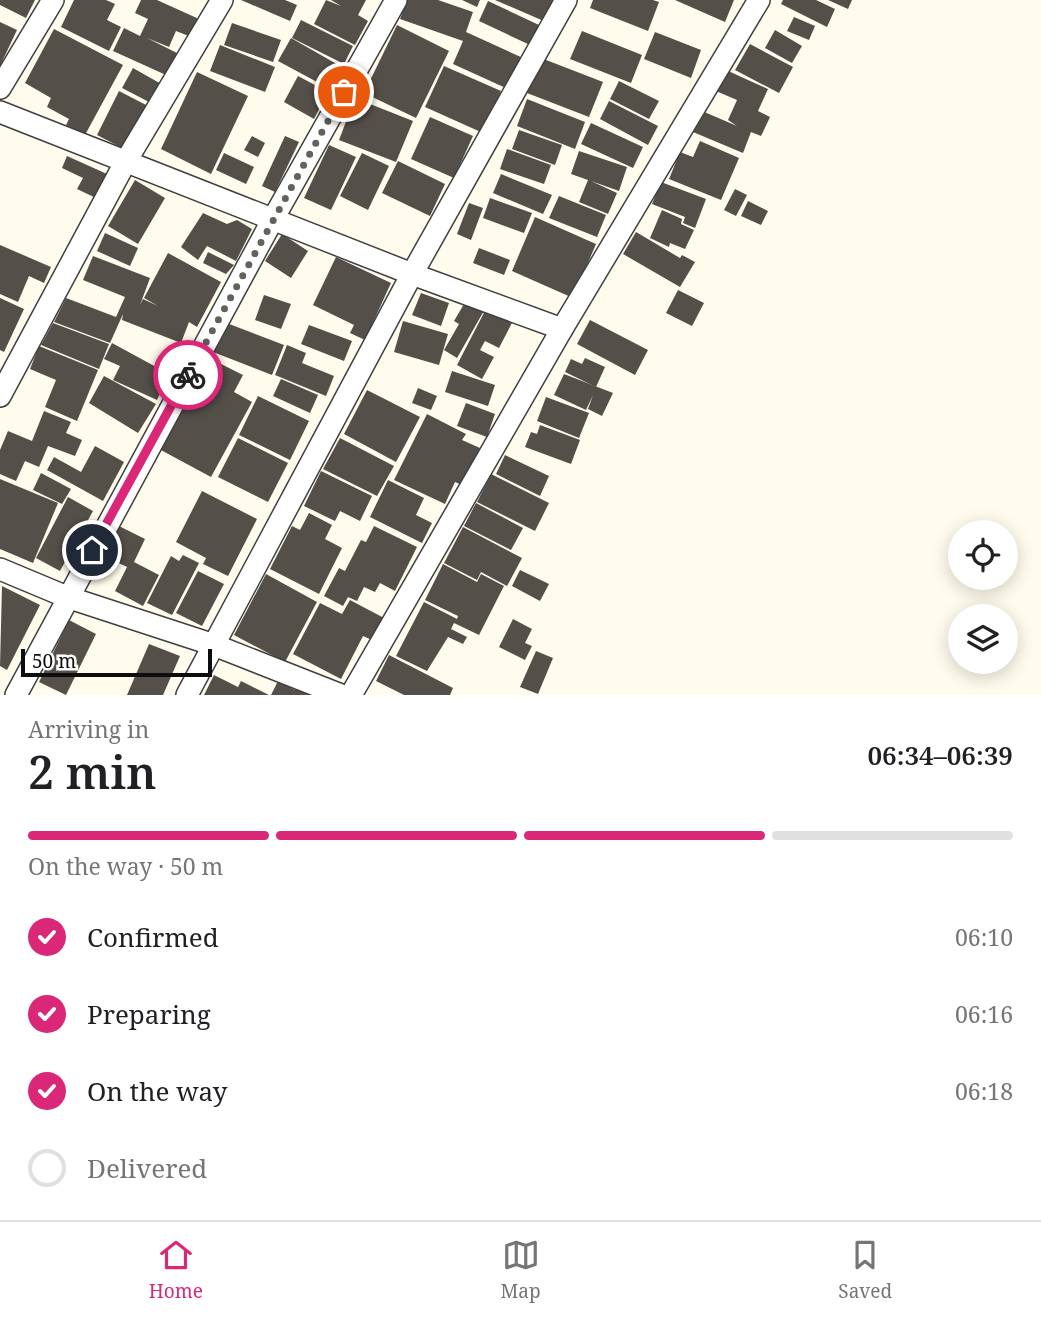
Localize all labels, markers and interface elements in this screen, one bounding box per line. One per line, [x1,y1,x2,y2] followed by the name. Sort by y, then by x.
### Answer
[314,62,374,122] pin
[325,73,363,111] icon: bag
[153,340,223,410] courier
[169,356,207,394] icon: bike
[62,520,122,580] pin
[948,520,1018,674] map controls
[948,520,1018,590] button: locate
[73,531,111,569] icon: home
[948,604,1018,674] button: layers
[21,646,212,678] scale bar
[32,648,76,674] text: 50 m
[28,713,149,745] text: Arriving in
[867,737,1013,773] text: 06:34–06:39
[28,740,156,802] text: 2 min
[28,850,223,882] text: On the way · 50 m
[28,918,66,956] icon: check
[87,919,219,955] text: Confirmed
[955,921,1013,953] text: 06:10
[28,995,66,1033] icon: check
[87,996,211,1032] text: Preparing
[955,998,1013,1030] text: 06:16
[28,1072,66,1110] icon: check
[87,1073,227,1109] text: On the way
[955,1075,1013,1107] text: 06:18
[87,1150,207,1186] text: Delivered
[149,1236,203,1304] tab: Home
[501,1236,541,1304] tab: Map
[838,1236,892,1304] tab: Saved

